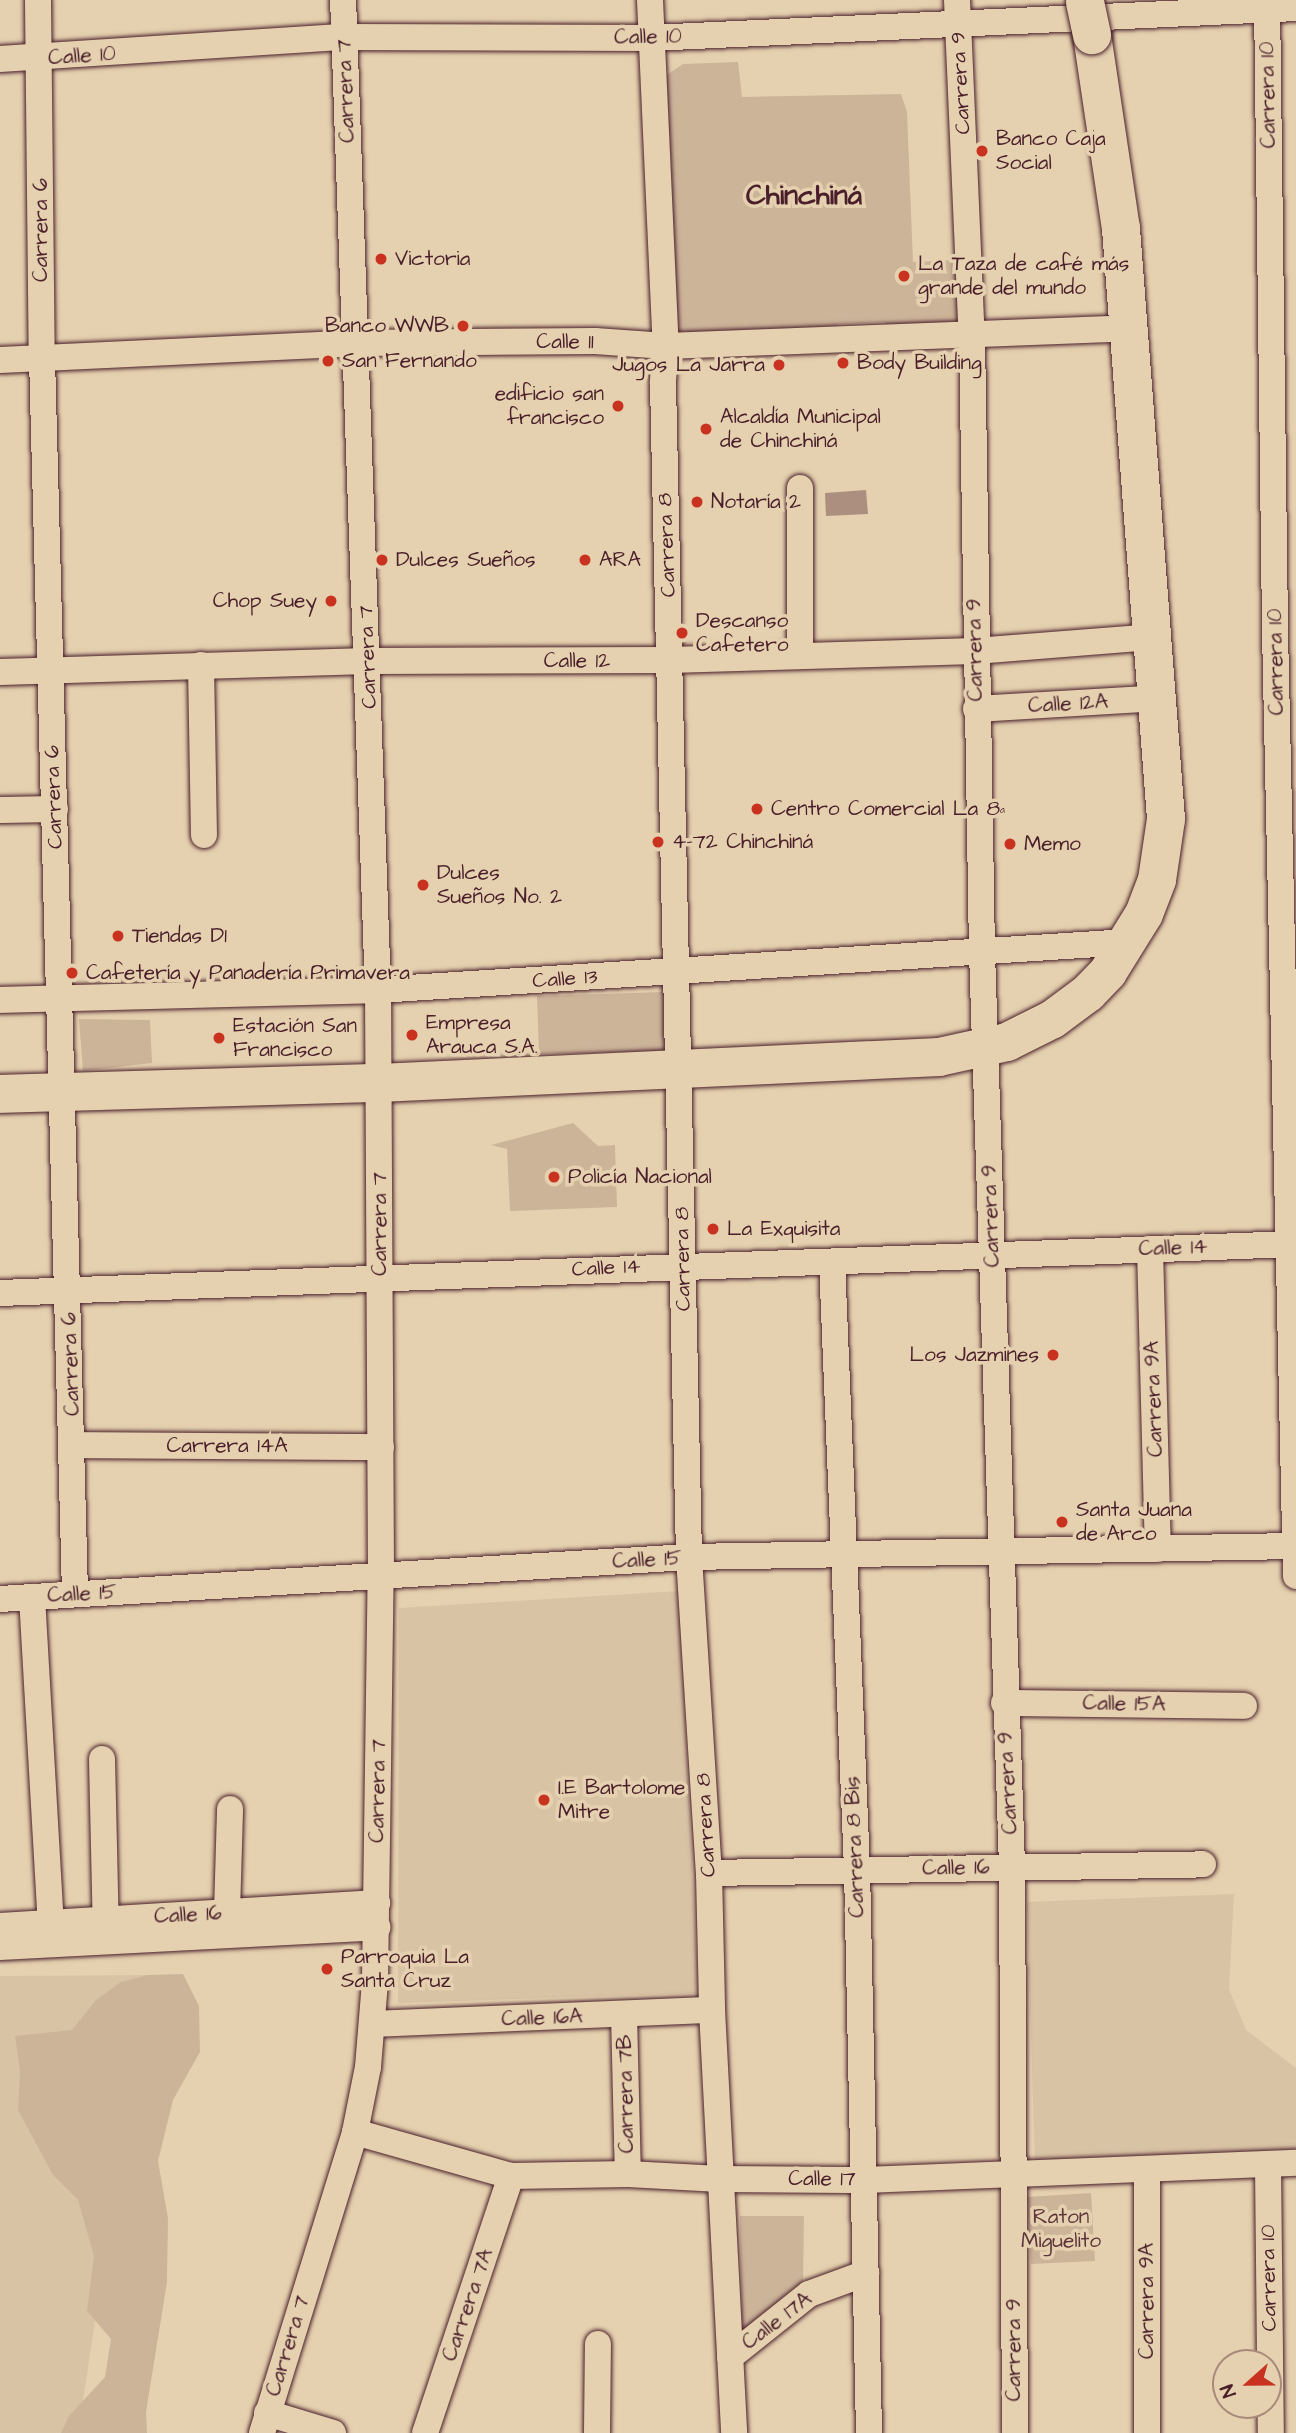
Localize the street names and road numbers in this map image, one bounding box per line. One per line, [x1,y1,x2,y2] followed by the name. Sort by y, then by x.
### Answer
[614,24,682,50] street label: Calle 10
[946,31,976,135] street label: Carrera 9
[332,39,360,143] street label: Carrera 7
[47,41,117,71] street label: Calle 10
[1254,41,1282,149] street label: Carrera 10
[28,178,54,282] street label: Carrera 6
[536,329,594,355] street label: Calle 11
[653,492,681,598] street label: Carrera 8
[962,598,988,702] street label: Carrera 9
[354,605,382,709] street label: Carrera 7
[1262,608,1290,716] street label: Carrera 10
[544,648,610,674] street label: Calle 12
[1027,689,1109,719] street label: Calle 12A
[40,745,68,849] street label: Carrera 6
[532,964,598,994] street label: Calle 13
[977,1164,1005,1268] street label: Carrera 9
[367,1172,393,1276] street label: Carrera 7
[669,1207,697,1311] street label: Carrera 8
[1138,1234,1208,1262] street label: Calle 14
[571,1254,641,1282] street label: Calle 14
[57,1312,85,1416] street label: Carrera 6
[1139,1341,1169,1457] street label: Carrera 9A
[166,1433,288,1459] street label: Carrera 14A
[612,1546,682,1574] street label: Calle 15
[47,1580,117,1608] street label: Calle 15
[1082,1691,1166,1717] street label: Calle 15A
[993,1731,1023,1835] street label: Carrera 9
[364,1739,392,1843] street label: Carrera 7
[691,1772,721,1878] street label: Carrera 8
[840,1776,870,1918] street label: Carrera 8 Bis
[922,1855,990,1881] street label: Calle 16
[153,1901,223,1929] street label: Calle 16
[501,2004,583,2032] street label: Calle 16A
[612,2034,640,2154] street label: Carrera 7B
[788,2166,856,2192] street label: Calle 17
[1255,2224,1283,2332] street label: Carrera 10
[1134,2243,1160,2359] street label: Carrera 9A
[437,2246,499,2364] street label: Carrera 7A
[737,2287,817,2355] street label: Calle 17A
[261,2293,315,2399] street label: Carrera 7
[1001,2299,1027,2401] street label: Carrera 9

